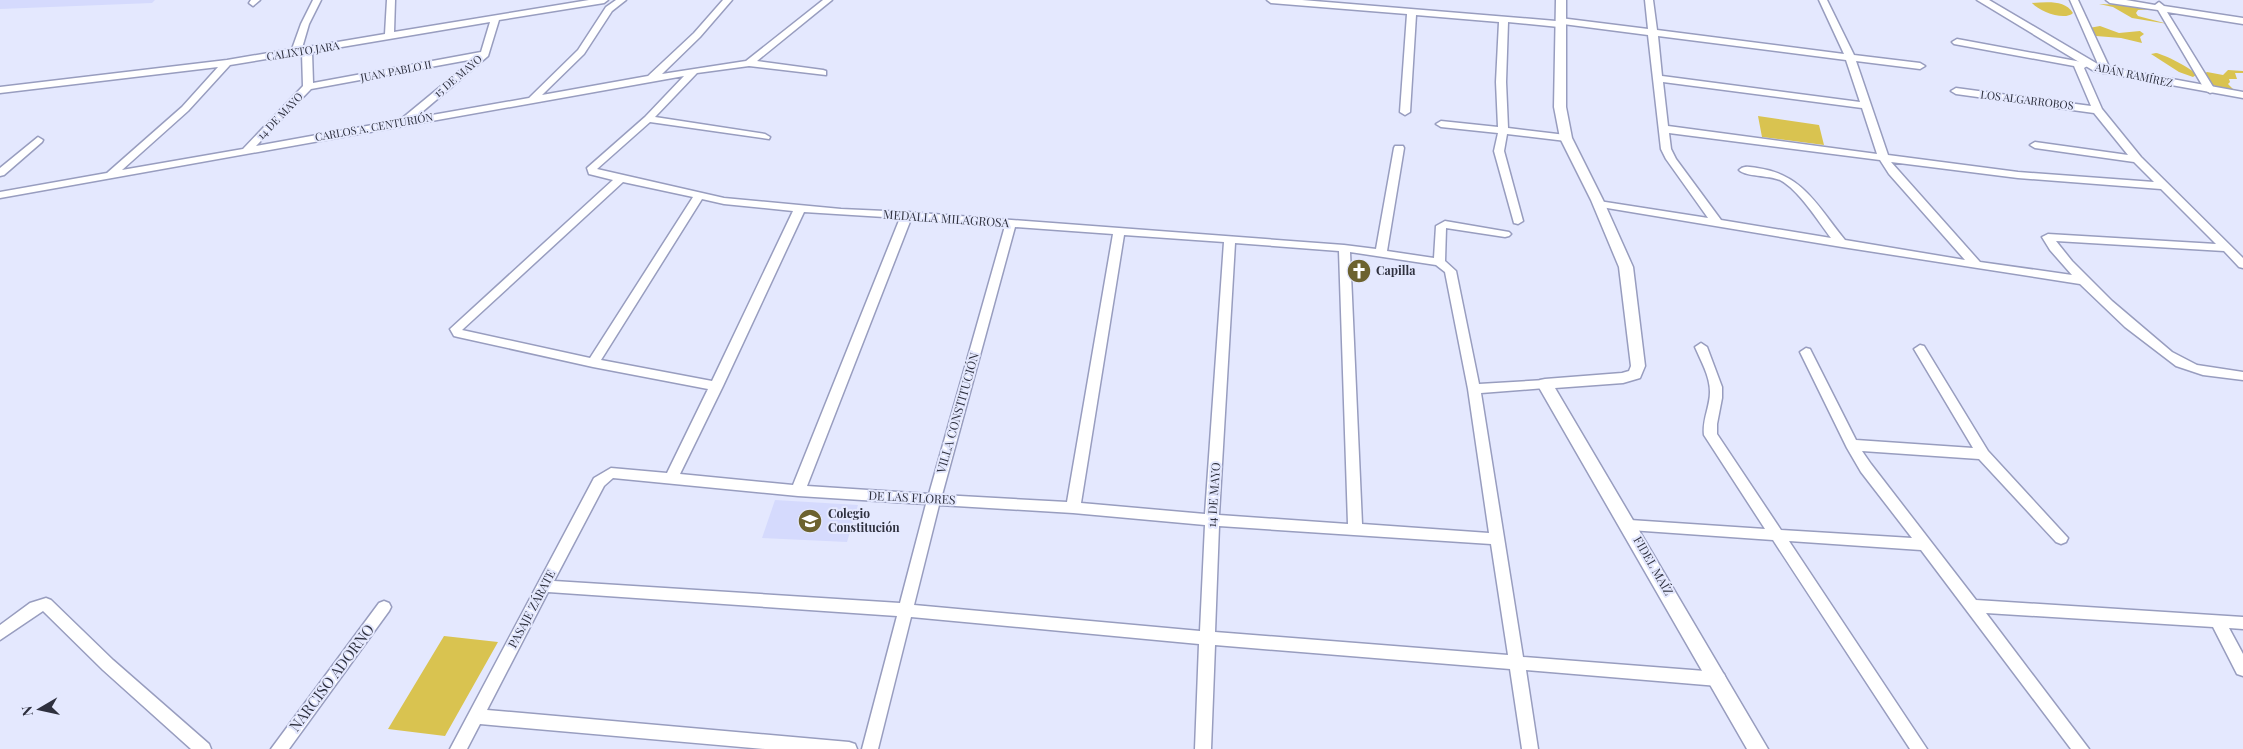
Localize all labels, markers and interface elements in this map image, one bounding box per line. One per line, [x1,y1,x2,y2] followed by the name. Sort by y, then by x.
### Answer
[265,37,340,64] street label: CALIXTO JARA
[430,51,485,100] street label: 15 DE MAYO
[358,56,433,85] street label: JUAN PABLO II
[2093,59,2175,90] street label: ADÁN RAMÍREZ
[1980,86,2075,113] street label: LOS ALGARROBOS
[253,89,306,142] street label: 14 DE MAYO
[314,109,434,144] street label: CARLOS A. CENTURIÓN
[883,206,1010,230] street label: MEDALLA MILAGROSA
[1346,258,1372,284] church icon: Capilla
[1376,262,1416,278] place label: Capilla
[932,350,982,476] street label: VILLA CONSTITUCIÓN
[1203,462,1223,528] street label: 14 DE MAYO
[868,487,956,507] street label: DE LAS FLORES
[828,505,900,535] place label: Colegio Constitución
[797,508,823,534] school or university icon: Colegio Constitución
[1630,533,1677,598] street label: FIDEL MAÍZ
[504,567,558,650] street label: PASAJE ZÁRATE
[284,620,378,735] street label: NARCISO ADORNO
[15,684,65,734] north arrow
[16,705,37,718] text: N

